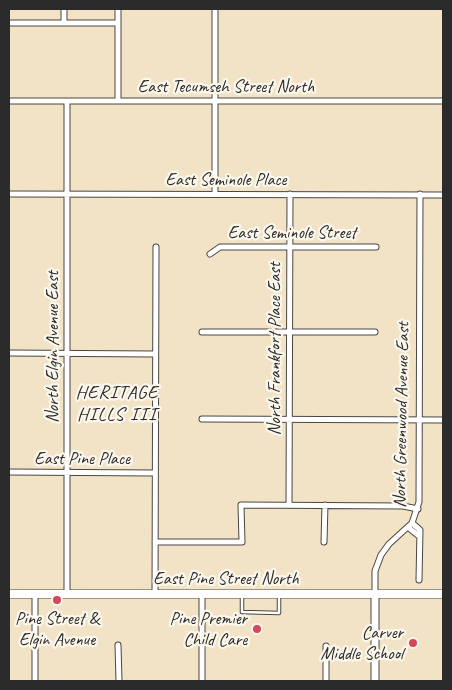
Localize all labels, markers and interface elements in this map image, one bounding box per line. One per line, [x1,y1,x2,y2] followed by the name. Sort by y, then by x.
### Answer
[138,76,314,98] street label: East Tecumseh Street North
[166,169,286,191] street label: East Seminole Place
[228,222,356,244] street label: East Seminole Street
[264,263,286,435] street label: North Frankfort Place East
[42,271,64,423] street label: North Elgin Avenue East
[390,322,414,508] street label: North Greenwood Avenue East
[75,382,159,426] district label: HERITAGE HILLS III
[34,448,130,470] street label: East Pine Place
[153,568,299,590] street label: East Pine Street North
[51,594,63,606] marker: Pine Street & Elgin Avenue
[15,608,99,650] place label: Pine Street & Elgin Avenue
[169,608,247,650] place label: Pine Premier Child Care
[320,622,403,664] place label: Carver Middle School
[251,623,263,635] marker: Pine Premier Child Care
[407,637,419,649] marker: Carver Middle School

